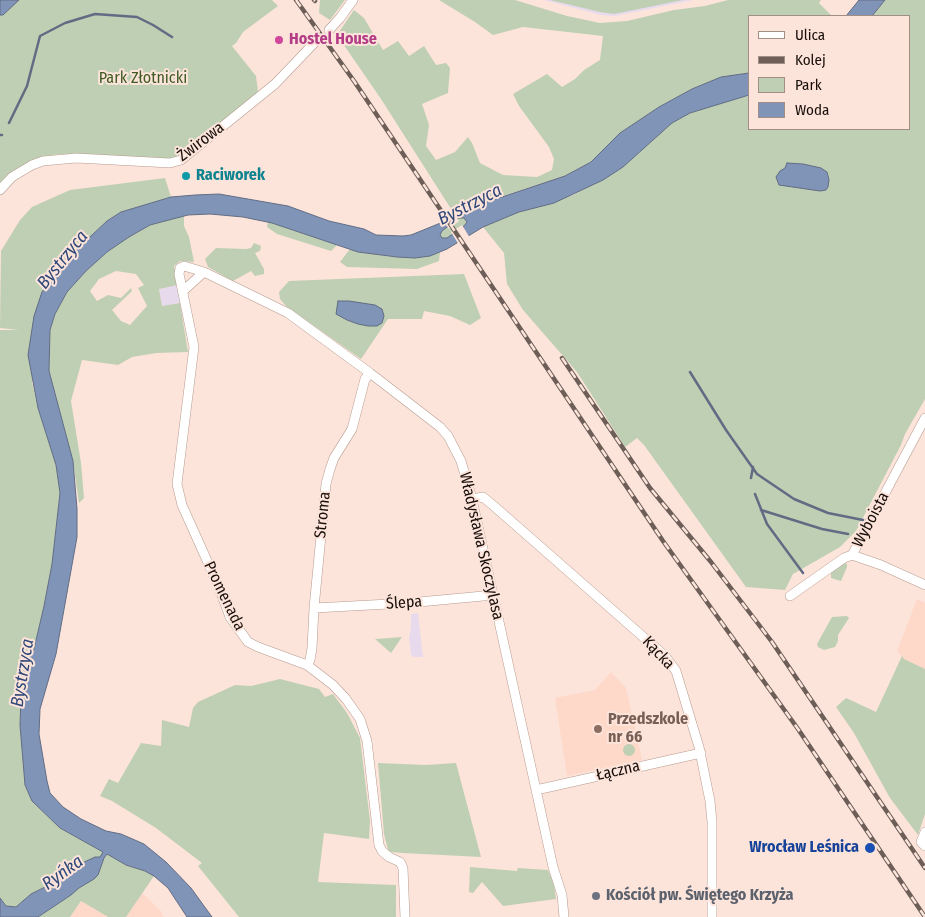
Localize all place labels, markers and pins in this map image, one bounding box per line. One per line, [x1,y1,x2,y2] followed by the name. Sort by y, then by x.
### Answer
[289,30,377,50] place label: Hostel House
[273,34,285,46] marker: Hostel House
[196,166,265,186] place label: Raciworek
[180,170,192,182] marker: Raciworek
[608,710,688,748] place label: Przedszkole nr 66
[592,723,604,735] marker: Przedszkole nr 66
[749,838,859,858] place label: Wrocław Leśnica
[863,841,877,855] marker: Wrocław Leśnica
[606,886,793,906] place label: Kościół pw. Świętego Krzyża
[590,890,602,902] marker: Kościół pw. Świętego Krzyża

